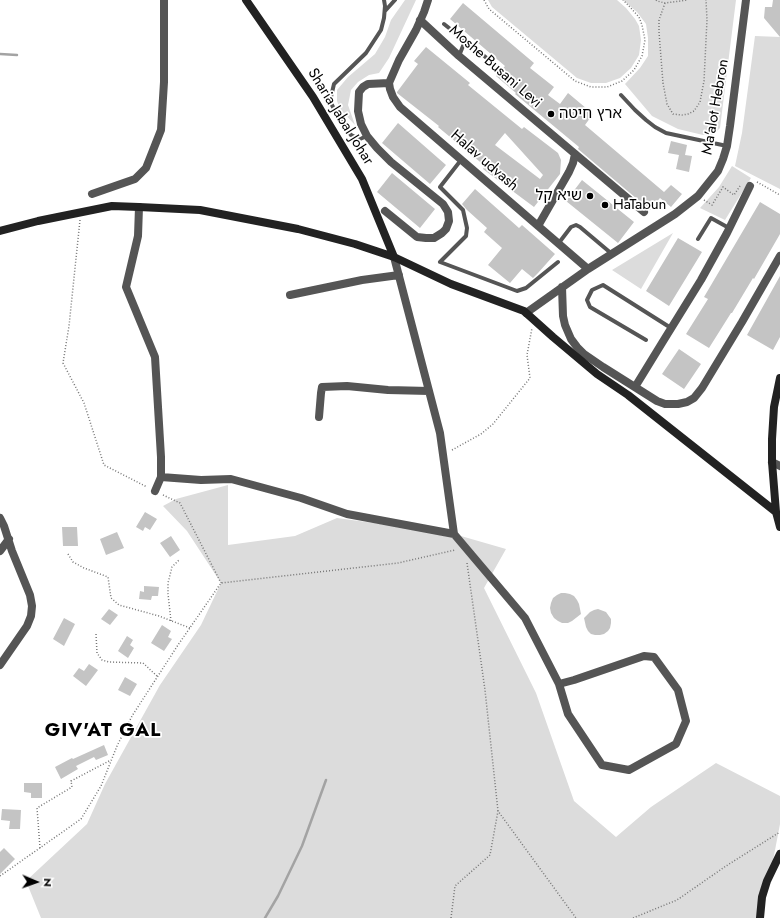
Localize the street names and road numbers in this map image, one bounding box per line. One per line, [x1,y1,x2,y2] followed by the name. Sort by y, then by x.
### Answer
[445,22,545,112] street label: Moshe Busani Levi
[699,58,733,156] street label: Ma'alot Hebron
[303,65,377,169] street label: Sharia Jabal Johar
[446,127,522,195] street label: Halav udvash

